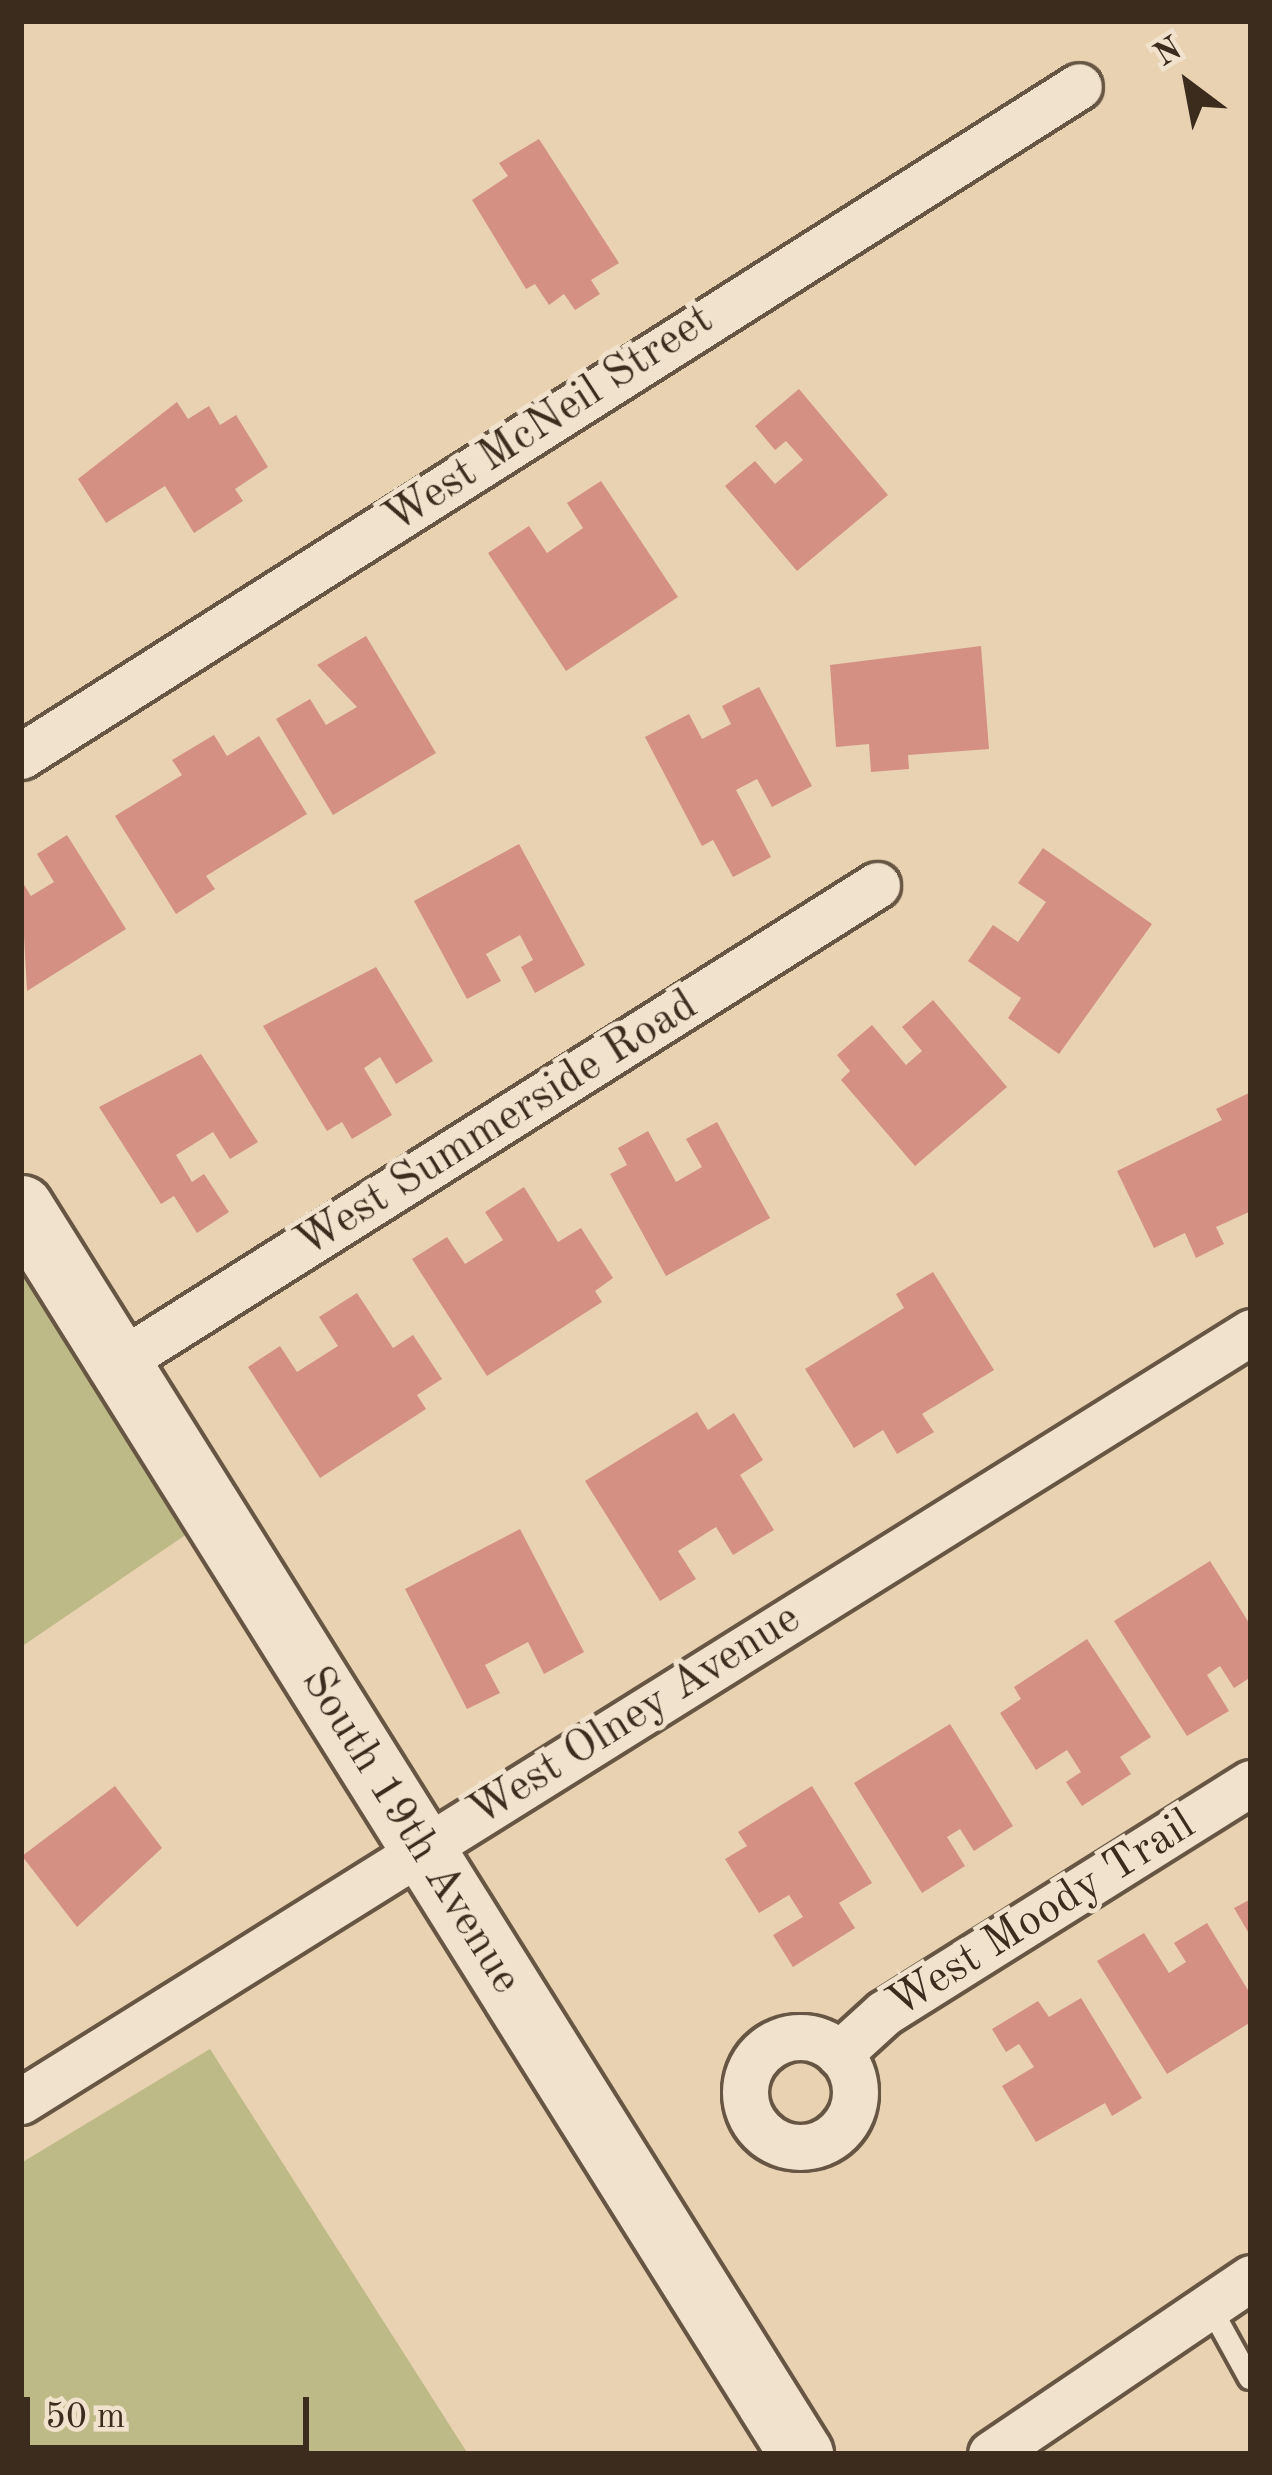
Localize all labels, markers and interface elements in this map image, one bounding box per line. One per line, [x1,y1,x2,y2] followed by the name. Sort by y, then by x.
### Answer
[1128,24,1248,144] north arrow
[1149,32,1188,74] text: N
[374,294,724,546] street label: West McNeil Street
[286,979,708,1271] street label: West Summerside Road
[459,1592,811,1840] street label: West Olney Avenue
[288,1658,532,2004] street label: South 19th Avenue
[879,1799,1205,2031] street label: West Moody Trail
[30,2373,315,2447] scale bar
[45,2400,125,2436] text: 50 m

